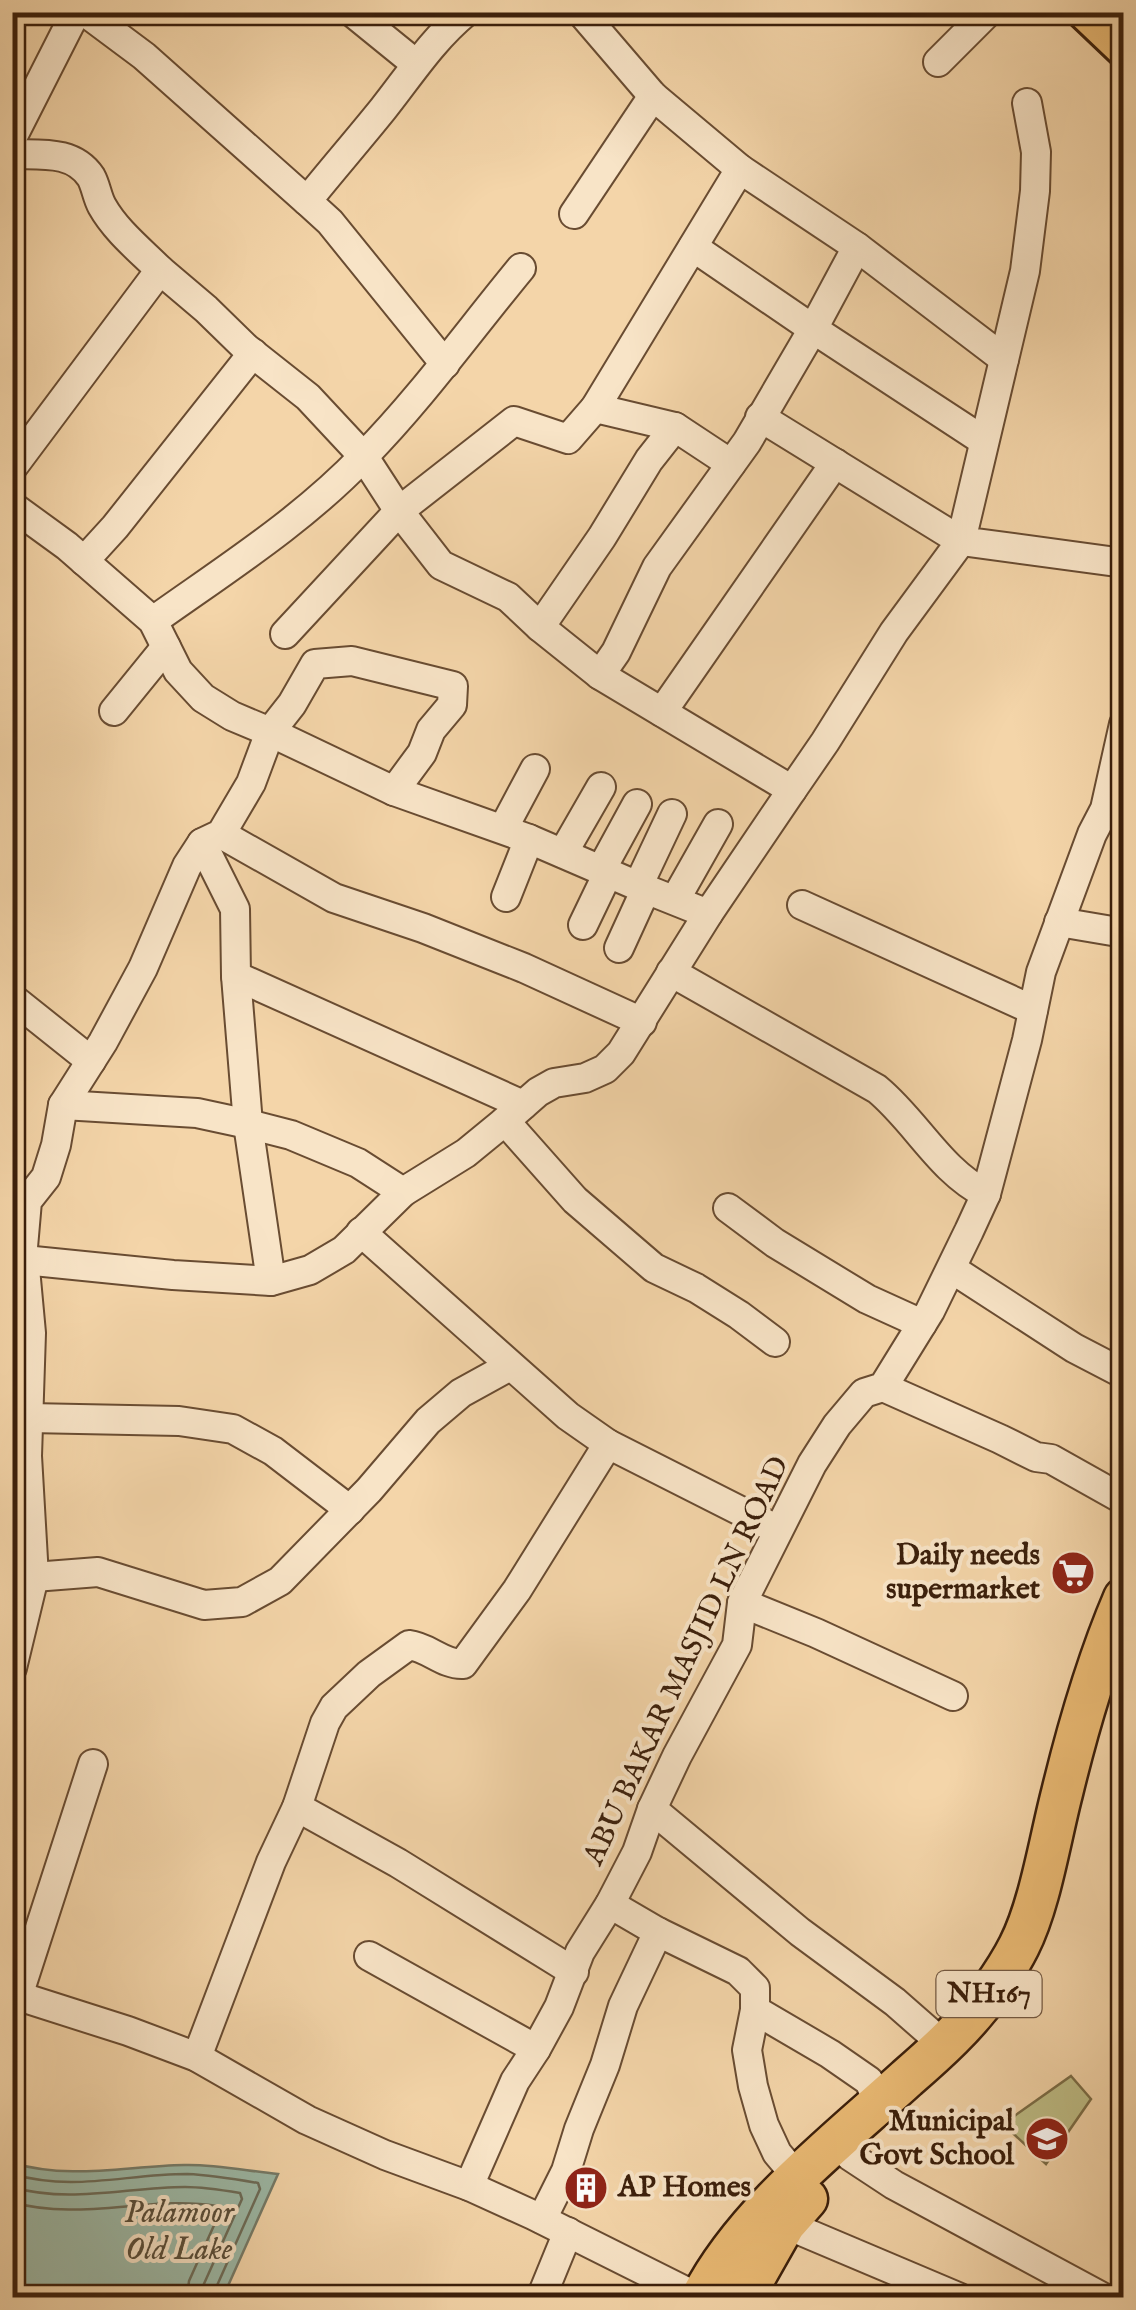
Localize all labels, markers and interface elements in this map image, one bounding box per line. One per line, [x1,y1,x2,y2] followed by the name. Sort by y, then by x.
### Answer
[575,1450,799,1872] street label: ABU BAKAR MASJID LN ROAD
[886,1537,1041,1609] place label: Daily needs supermarket
[1050,1550,1096,1596] supermarket icon: Daily needs supermarket
[936,1971,1042,2017] road number: NH167
[860,2103,1015,2175] place label: Municipal Govt School
[1024,2116,1070,2162] school or university icon: Municipal Govt School
[563,2165,609,2211] building icon: AP Homes
[617,2169,751,2207] place label: AP Homes
[124,2193,236,2271] water label: Palamoor Old Lake

